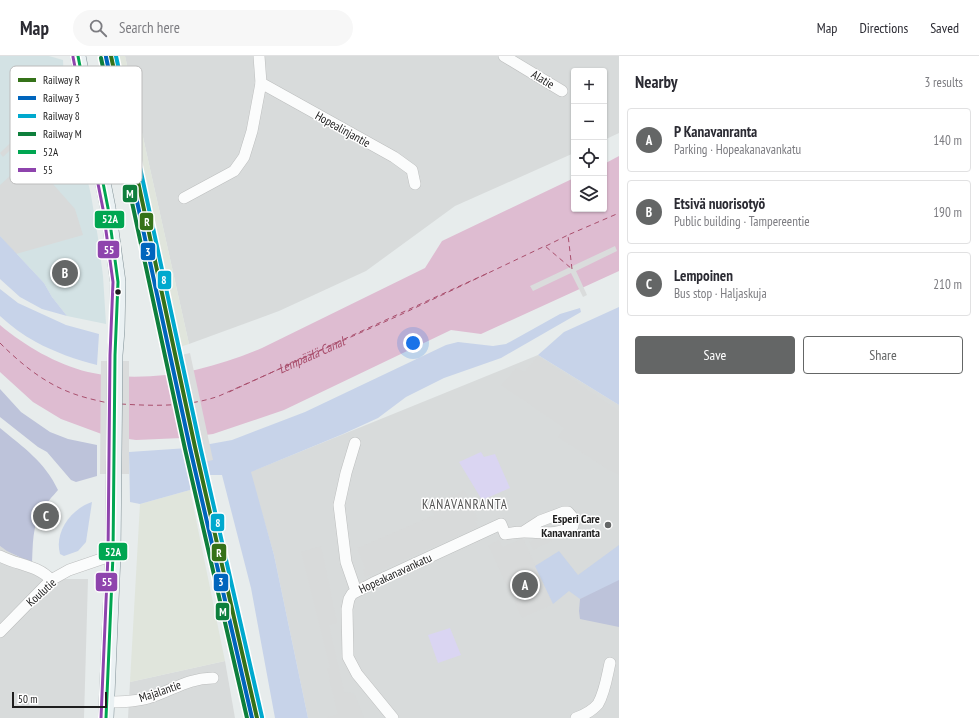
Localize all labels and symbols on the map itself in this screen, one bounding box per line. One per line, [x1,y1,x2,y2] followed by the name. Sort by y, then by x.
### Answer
[10,66,142,184] legend
[529,66,557,92] street label: Alatie
[43,73,80,87] text: Railway R
[43,91,80,105] text: Railway 3
[313,108,373,150] street label: Hopealinjantie
[43,109,80,123] text: Railway 8
[43,127,82,141] text: Railway M
[43,145,59,159] text: 52A
[43,163,53,177] text: 55
[122,184,138,203] line badge: M
[126,187,134,201] text: M
[94,210,125,229] line badge: 52A
[102,212,119,226] text: 52A
[139,212,154,231] line badge: R
[144,215,150,229] text: R
[97,240,120,259] line badge: 55
[140,242,156,261] line badge: 3
[104,243,114,257] text: 55
[145,245,151,259] text: 3
[52,258,78,288] pin: B
[157,270,172,290] line badge: 8
[161,273,167,287] text: 8
[113,287,123,297] unlabelled marker
[275,332,349,377] water label: Lempäälä Canal
[403,333,423,353] your location
[422,496,508,513] district label: KANAVANRANTA
[33,501,59,531] pin: C
[541,511,600,540] place label: Esperi Care Kanavanranta
[210,513,225,532] line badge: 8
[215,516,221,530] text: 8
[603,520,613,530] marker: Esperi Care Kanavanranta
[98,542,128,561] line badge: 52A
[211,543,227,562] line badge: R
[105,545,122,559] text: 52A
[216,546,222,560] text: R
[356,550,434,596] street label: Hopeakanavankatu
[512,570,538,600] pin: A
[95,572,118,592] line badge: 55
[213,573,229,592] line badge: 3
[23,575,59,609] street label: Koulutie
[102,575,112,589] text: 55
[218,575,224,589] text: 3
[215,602,230,621] line badge: M
[219,605,227,619] text: M
[137,677,183,705] street label: Majalantie
[12,690,107,709] scale bar

